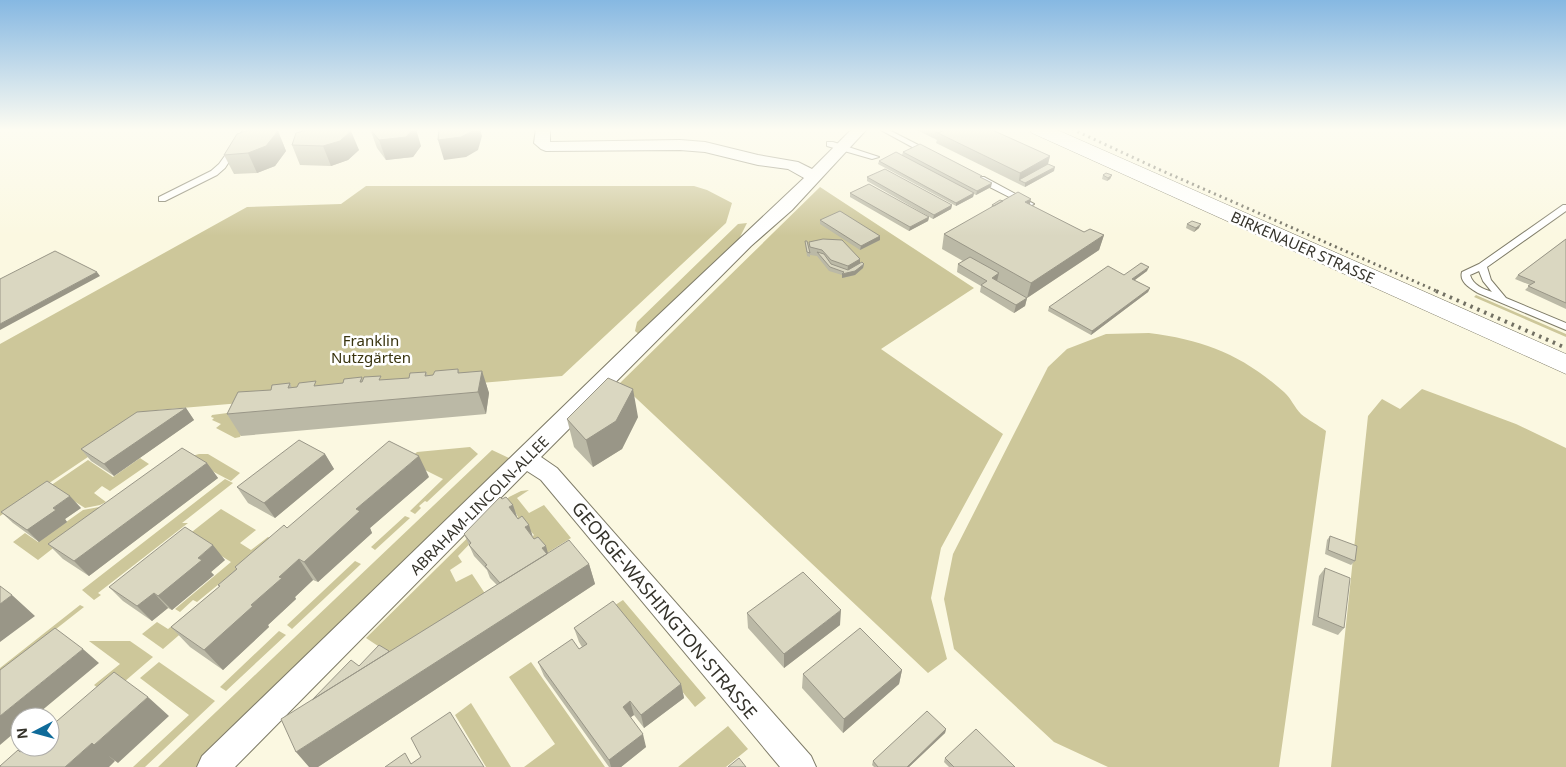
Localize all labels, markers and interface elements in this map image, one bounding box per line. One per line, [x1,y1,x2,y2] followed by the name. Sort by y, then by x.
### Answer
[1228,206,1378,288] street label: BIRKENAUER STRASSE
[331,330,411,367] park label: Franklin Nutzgärten
[405,431,553,579] street label: ABRAHAM-LINCOLN-ALLEE
[567,496,763,724] street label: GEORGE-WASHINGTON-STRASSE
[10,707,60,757] north arrow
[12,727,32,740] text: N

